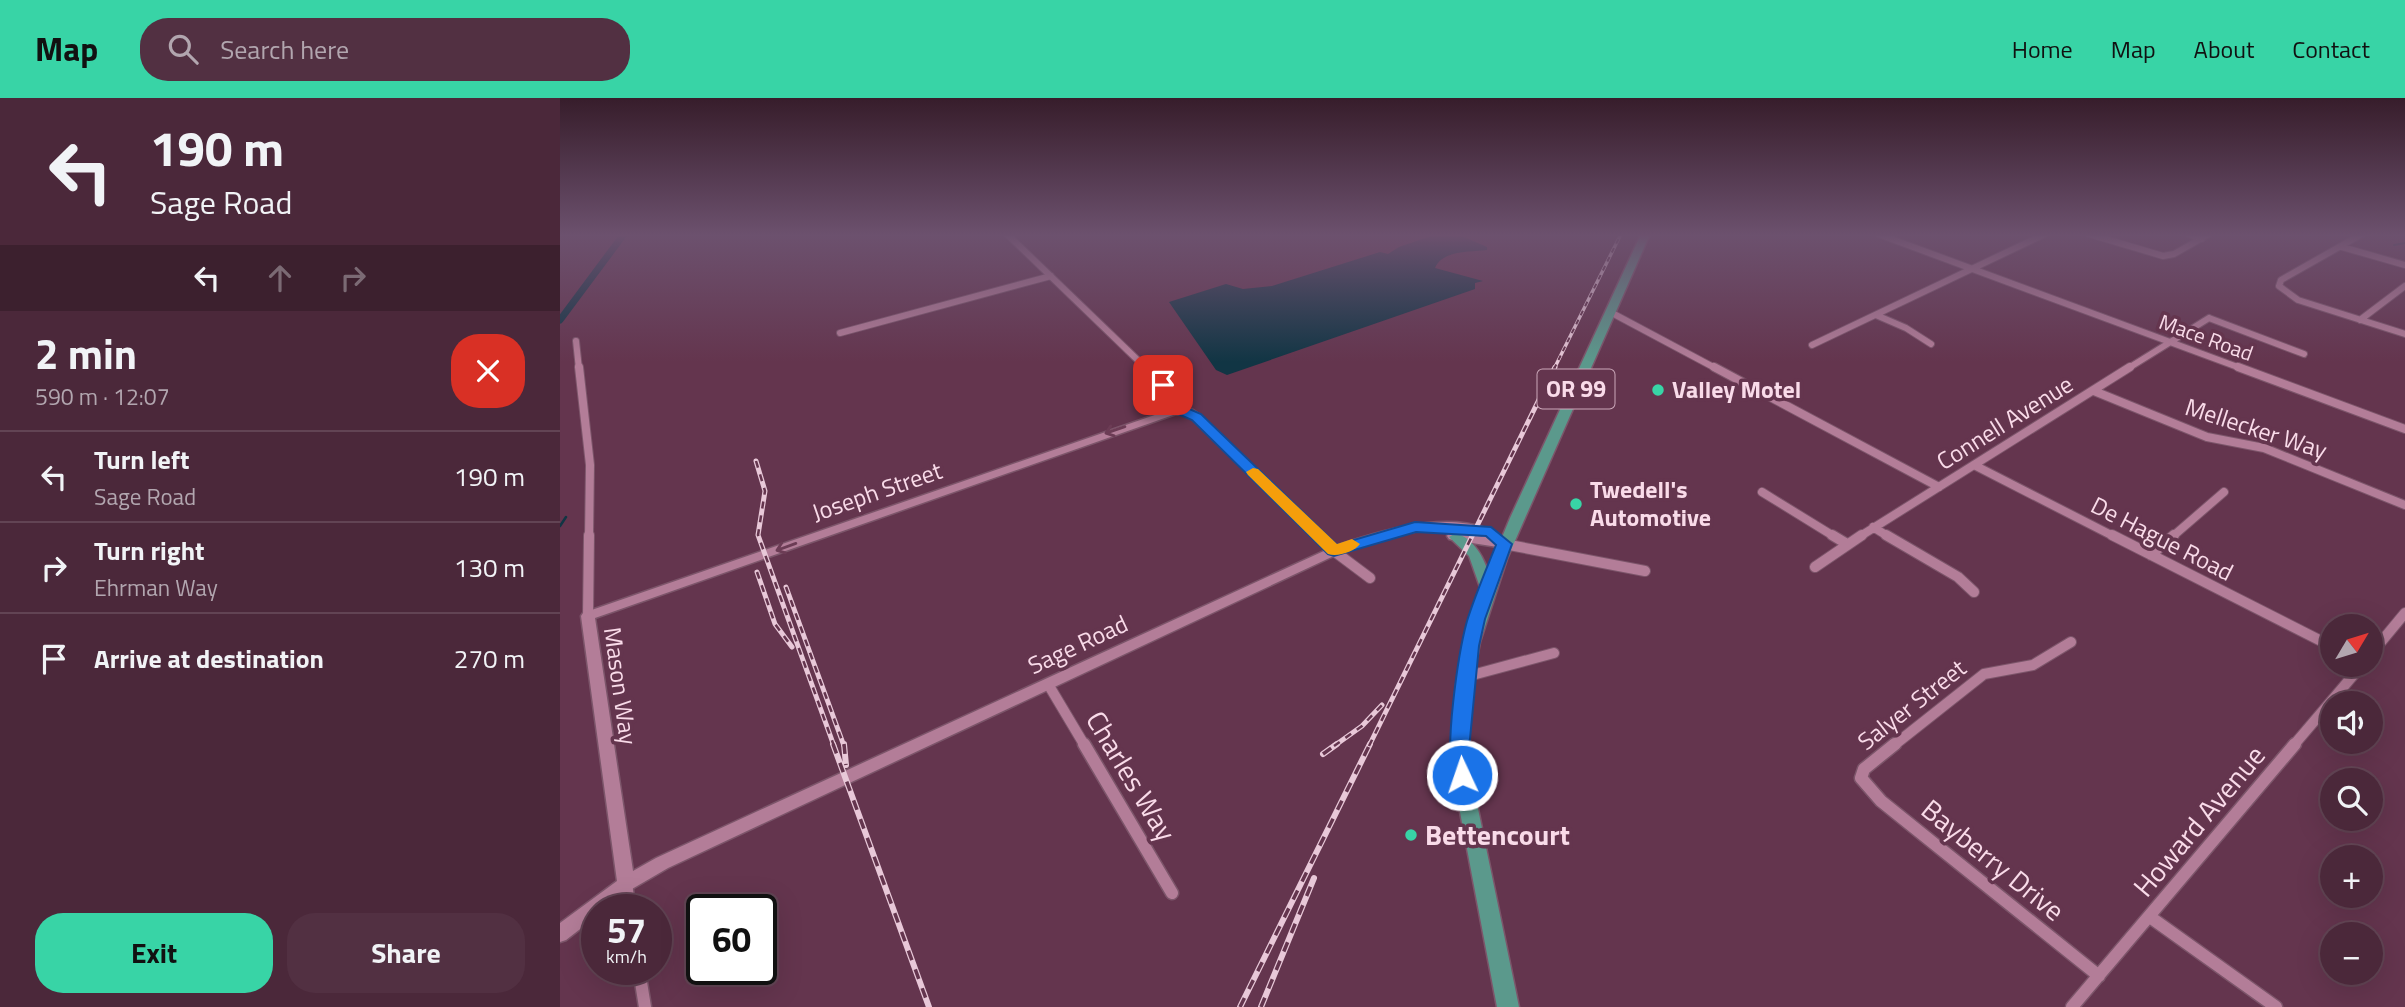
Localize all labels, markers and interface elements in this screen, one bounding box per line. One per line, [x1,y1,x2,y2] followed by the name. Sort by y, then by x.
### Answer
[140,18,630,81] search box
[35,24,98,74] text: Map
[164,30,202,68] icon: search
[220,30,349,69] text: Search here
[2012,31,2073,67] text: Home
[2111,31,2156,67] text: Map
[2194,31,2254,67] text: About
[2292,31,2370,67] text: Contact
[150,110,284,185] text: 190 m
[35,126,126,217] icon: left
[150,178,292,226] text: Sage Road
[188,259,226,297] icon: left
[261,259,299,297] icon: ahead
[334,259,372,297] icon: right
[2155,305,2258,369] street label: Mace Road
[35,321,137,385] text: 2 min
[451,334,525,408] button: close
[1133,355,1193,415] pin
[1144,366,1182,404] icon: arrive
[1929,366,2080,478] street label: Connell Avenue
[1538,370,1614,408] road number: OR 99
[1672,371,1801,407] place label: Valley Motel
[35,379,170,414] text: 590 m · 12:07
[1650,382,1666,398] marker: Valley Motel
[2181,388,2332,468] street label: Mellecker Way
[1105,425,1127,437] one-way arrow
[94,440,189,479] text: Turn left
[807,452,947,530] street label: Joseph Street
[454,457,525,496] text: 190 m
[35,458,73,496] icon: left
[1590,471,1711,535] place label: Twedell's Automotive
[94,479,196,514] text: Sage Road
[2085,487,2240,589] street label: De Hague Road
[1568,496,1584,512] marker: Twedell's Automotive
[94,531,205,570] text: Turn right
[775,542,797,554] one-way arrow
[454,548,525,587] text: 130 m
[35,549,73,587] icon: right
[94,570,218,605] text: Ehrman Way
[1022,605,1134,683] street label: Sage Road
[2320,614,2384,677] north arrow
[2320,614,2383,985] map controls
[595,625,647,747] street label: Mason Way
[94,639,324,678] text: Arrive at destination
[454,639,525,678] text: 270 m
[35,640,73,678] icon: arrive
[1849,650,1974,758] street label: Salyer Street
[2320,691,2383,754] button: sound
[1076,702,1187,849] street label: Charles Way
[2122,735,2275,906] street label: Howard Avenue
[1425,738,1499,812] position arrow
[2320,768,2383,831] button: search
[1912,788,2074,931] street label: Bayberry Drive
[1425,813,1570,856] place label: Bettencourt
[1403,827,1419,843] marker: Bettencourt
[2320,845,2383,908] button: +
[686,894,777,985] speed limit sign: 60
[607,903,646,957] text: 57
[35,913,273,993] button: Exit
[287,913,525,993] button: Share
[2320,922,2383,985] button: −
[606,943,647,970] text: km/h

